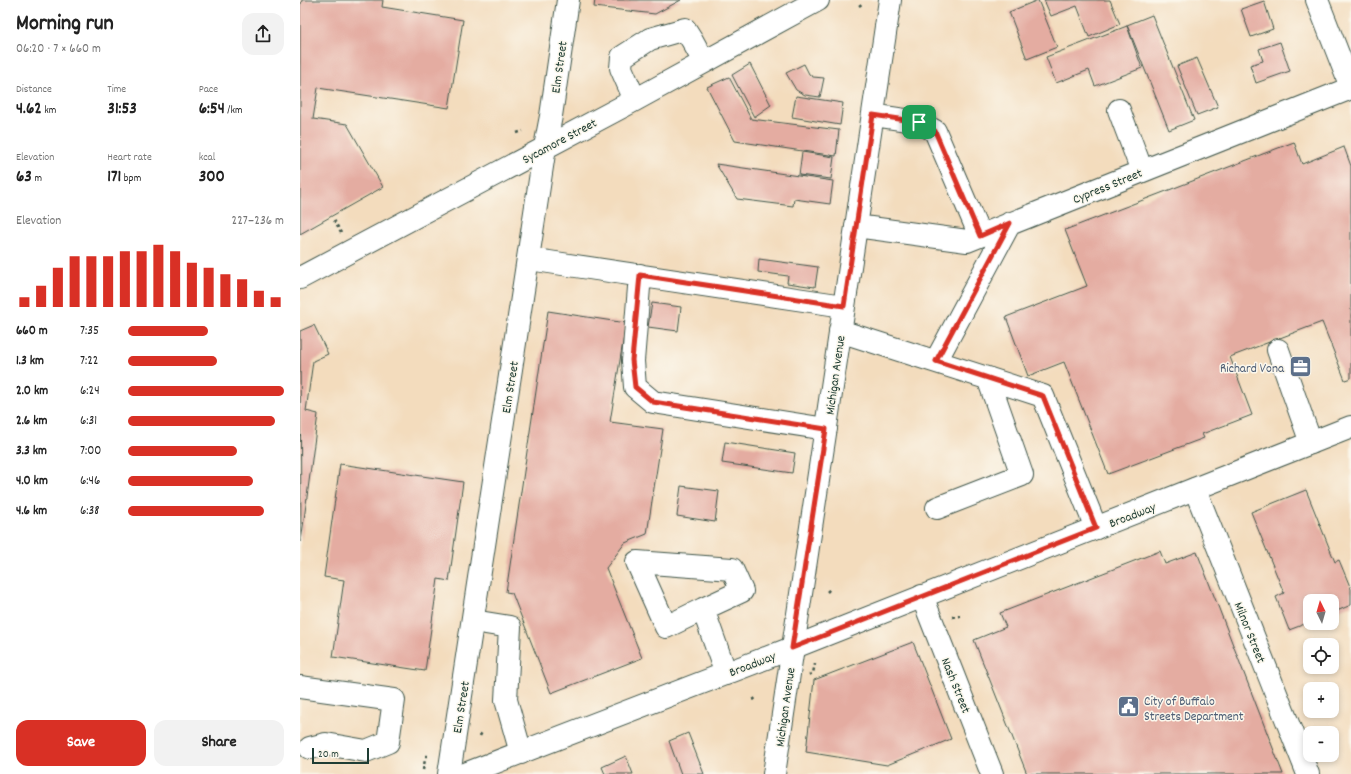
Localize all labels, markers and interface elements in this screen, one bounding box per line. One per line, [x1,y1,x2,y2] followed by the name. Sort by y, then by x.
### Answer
[16,9,114,40] text: Morning run
[242,13,284,55] button: share
[16,40,101,59] text: 06:20 · 7 × 660 m
[547,40,574,95] street label: Elm Street
[16,82,52,98] text: Distance
[107,82,126,98] text: Time
[199,82,218,98] text: Pace
[16,98,42,122] text: 4.62
[107,98,137,122] text: 31:53
[199,98,225,122] text: 6:54
[42,103,56,119] text: km
[225,103,242,119] text: /km
[902,105,936,139] pin
[908,111,930,133] icon: arrive
[519,114,601,170] street label: Sycamore Street
[16,150,54,166] text: Elevation
[107,150,152,166] text: Heart rate
[199,150,215,166] text: kcal
[1070,165,1146,210] street label: Cypress Street
[16,166,32,190] text: 63
[107,166,121,190] text: 171
[199,166,225,190] text: 300
[32,171,42,187] text: m
[121,171,141,187] text: bpm
[16,212,61,231] text: Elevation
[231,212,284,231] text: 227–236 m
[16,322,48,341] text: 660 m
[80,322,99,341] text: 7:35
[822,334,851,416] street label: Michigan Avenue
[16,352,44,371] text: 1.3 km
[80,352,99,371] text: 7:22
[1287,354,1313,380] office icon: Richard Vona
[498,360,525,415] street label: Elm Street
[1220,360,1285,379] place label: Richard Vona
[16,382,48,401] text: 2.0 km
[80,382,100,401] text: 6:24
[16,412,47,431] text: 2.6 km
[80,412,97,431] text: 6:31
[16,442,47,461] text: 3.3 km
[80,442,101,461] text: 7:00
[16,472,48,491] text: 4.0 km
[80,472,100,491] text: 6:46
[1107,498,1160,534] street label: Broadway
[16,502,47,521] text: 4.6 km
[80,502,100,521] text: 6:38
[1303,594,1339,630] north arrow
[1303,594,1339,762] map controls
[1228,600,1270,666] street label: Milnor Street
[1303,638,1339,674] button: locate
[727,647,780,683] street label: Broadway
[935,655,975,717] street label: Nash Street
[772,666,801,748] street label: Michigan Avenue
[449,680,476,735] street label: Elm Street
[1303,682,1339,718] button: +
[1144,693,1244,727] place label: City of Buffalo Streets Department
[1116,694,1142,720] public building icon: City of Buffalo Streets Department
[16,720,146,766] button: Save
[154,720,284,766] button: Share
[1303,726,1339,762] button: −
[312,746,369,765] scale bar
[318,747,339,763] text: 20 m

